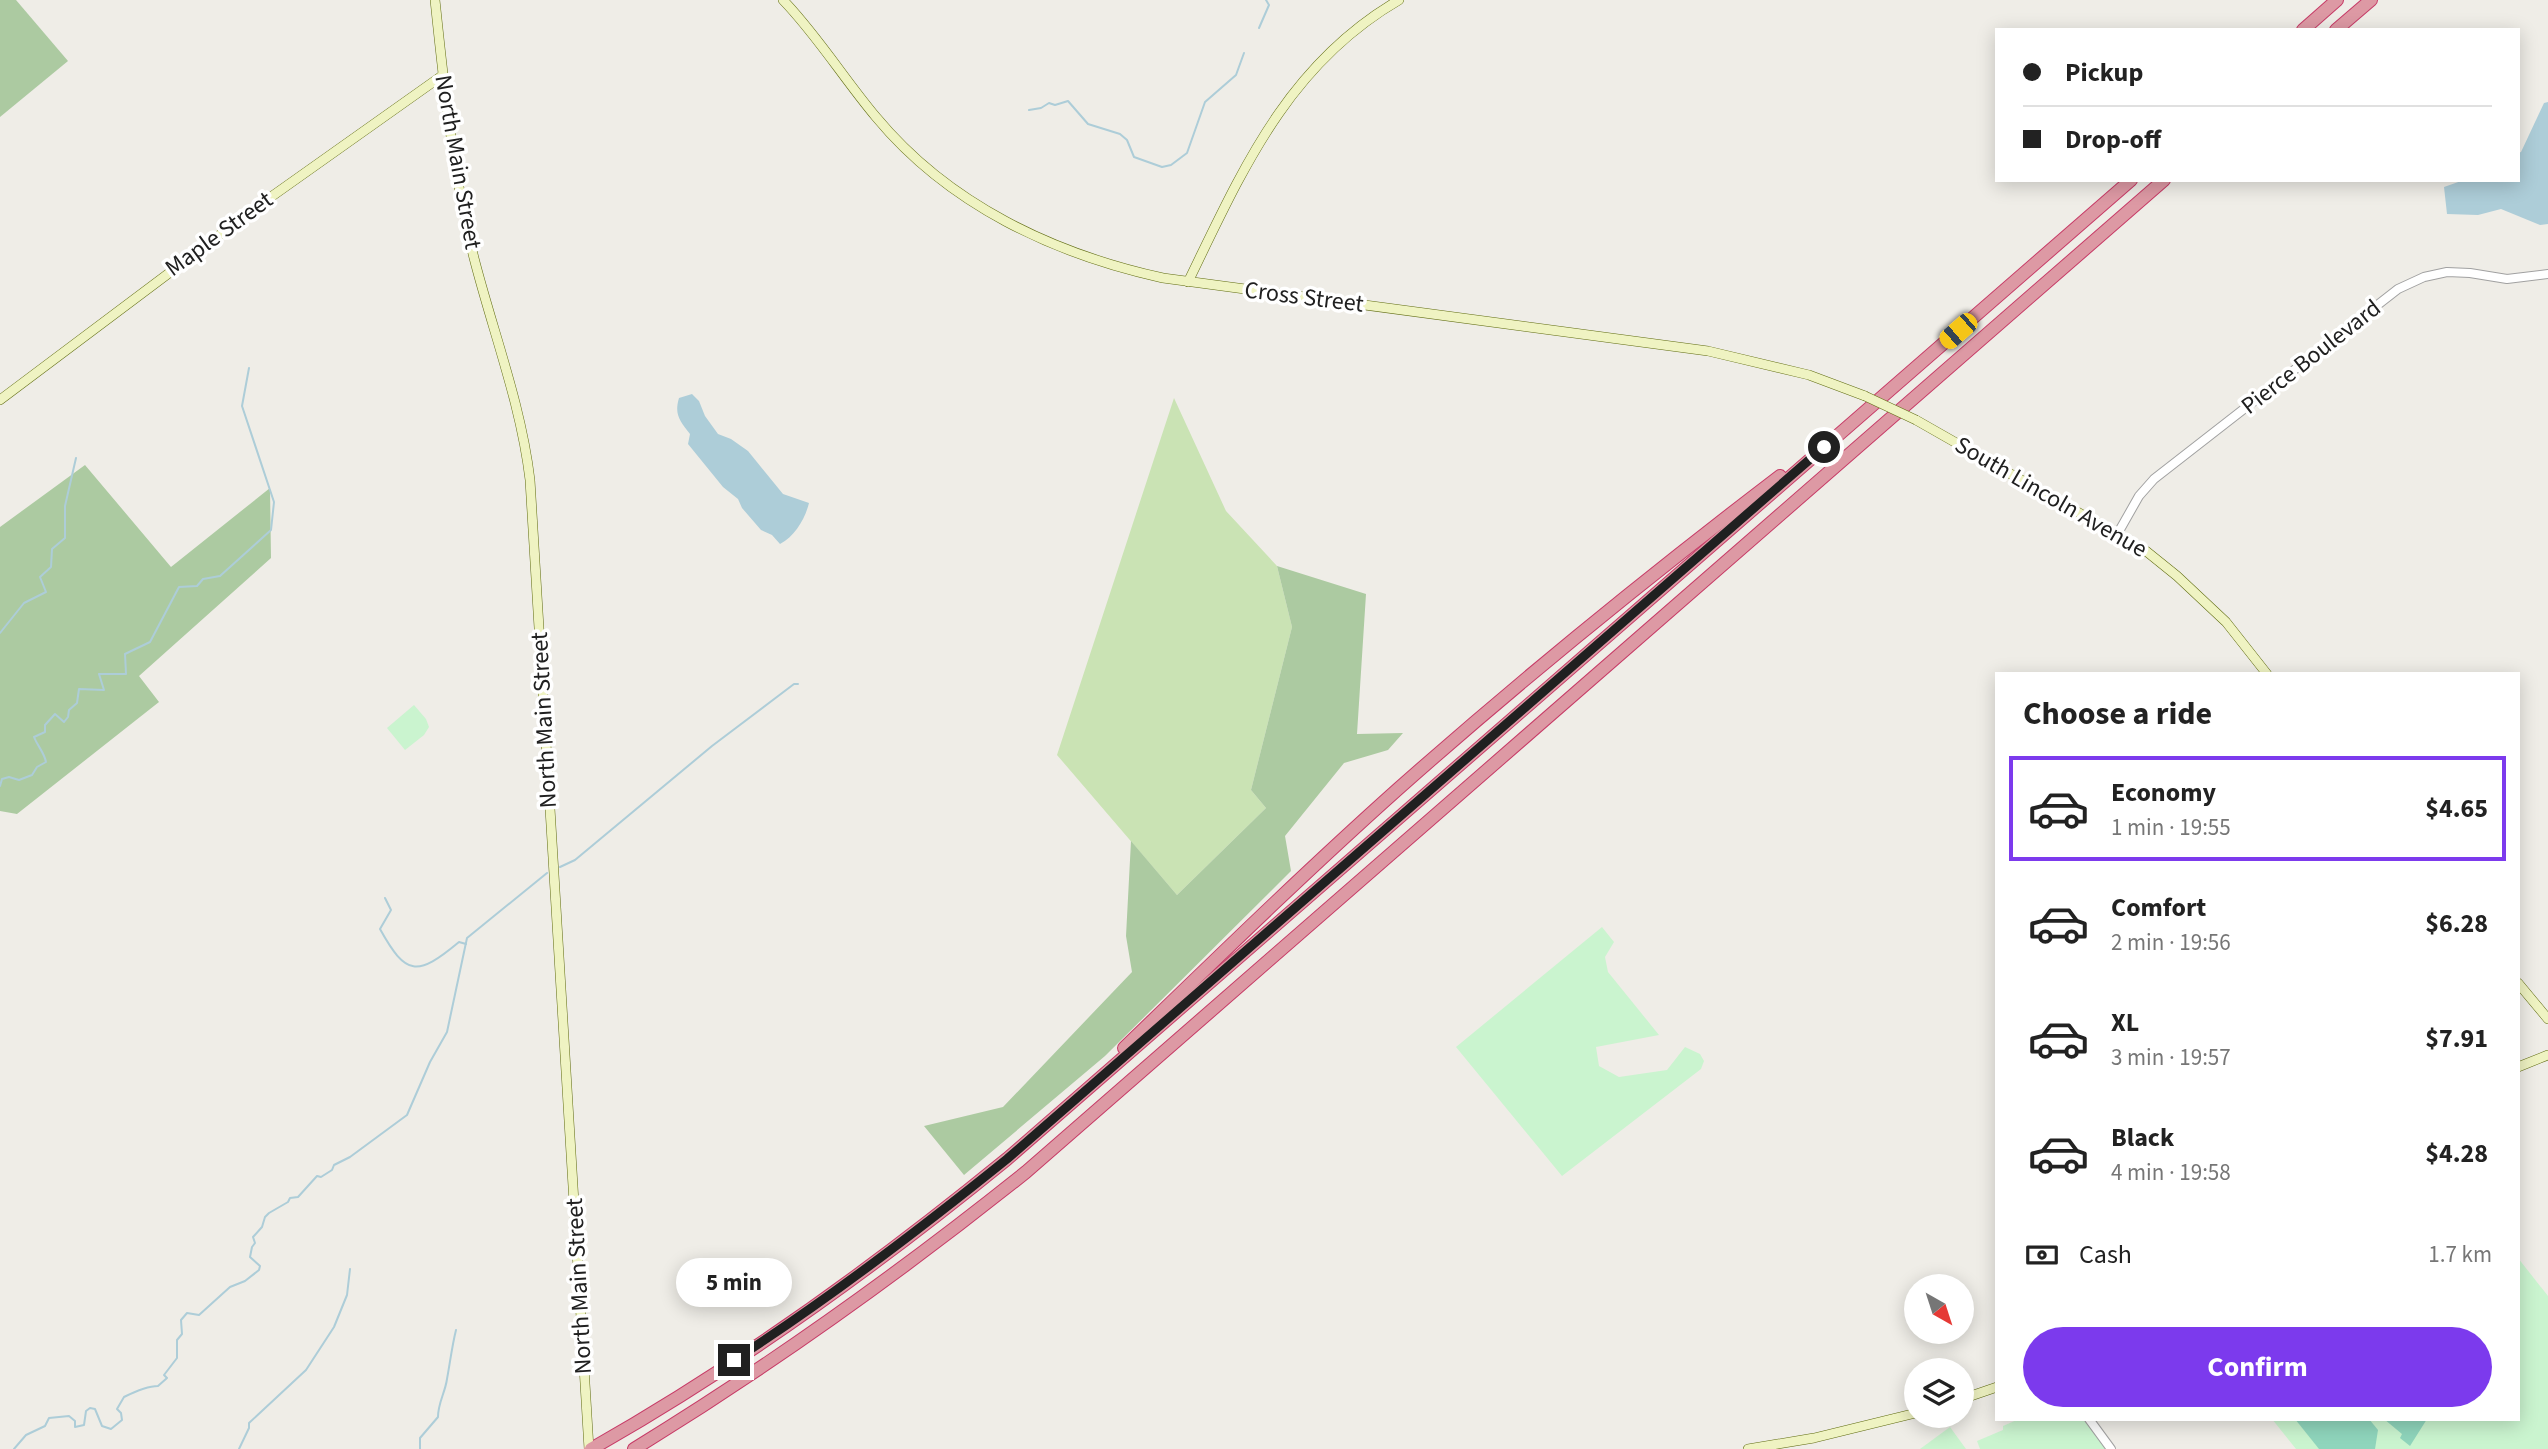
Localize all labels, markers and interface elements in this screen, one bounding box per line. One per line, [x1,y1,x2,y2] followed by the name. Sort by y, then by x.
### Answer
[2065,54,2143,91] text: Pickup
[425,72,491,252] street label: North Main Street
[2065,121,2161,158] text: Drop-off
[158,183,280,285] street label: Maple Street
[1242,272,1366,322] street label: Cross Street
[2234,291,2388,423] street label: Pierce Boulevard
[1936,309,1981,353] car
[1948,428,2154,566] street label: South Lincoln Avenue
[1808,431,1840,463] route start
[522,631,566,809] street label: North Main Street
[2023,691,2212,737] text: Choose a ride
[2111,774,2216,811] text: Economy
[2027,777,2090,840] icon: car
[2425,790,2488,827] text: $4.65
[2111,811,2231,844] text: 1 min · 19:55
[2111,889,2206,926] text: Comfort
[2027,892,2090,955] icon: car
[2425,905,2488,942] text: $6.28
[2111,926,2231,959] text: 2 min · 19:56
[2111,1004,2139,1041] text: XL
[2027,1007,2090,1070] icon: car
[2425,1020,2488,1057] text: $7.91
[2111,1041,2231,1074] text: 3 min · 19:57
[2111,1119,2174,1156] text: Black
[2027,1122,2090,1185] icon: car
[2425,1135,2488,1172] text: $4.28
[2111,1156,2231,1189] text: 4 min · 19:58
[557,1197,601,1375] street label: North Main Street
[2023,1236,2061,1274] icon: cash
[2079,1236,2132,1273] text: Cash
[2428,1238,2492,1271] text: 1.7 km
[676,1258,792,1308] callout: 5 min
[706,1266,762,1299] text: 5 min
[1904,1274,1974,1344] north arrow
[1904,1274,1974,1428] map controls
[2023,1327,2492,1407] button: Confirm
[718,1344,750,1376] route end
[1904,1358,1974,1428] button: layers

